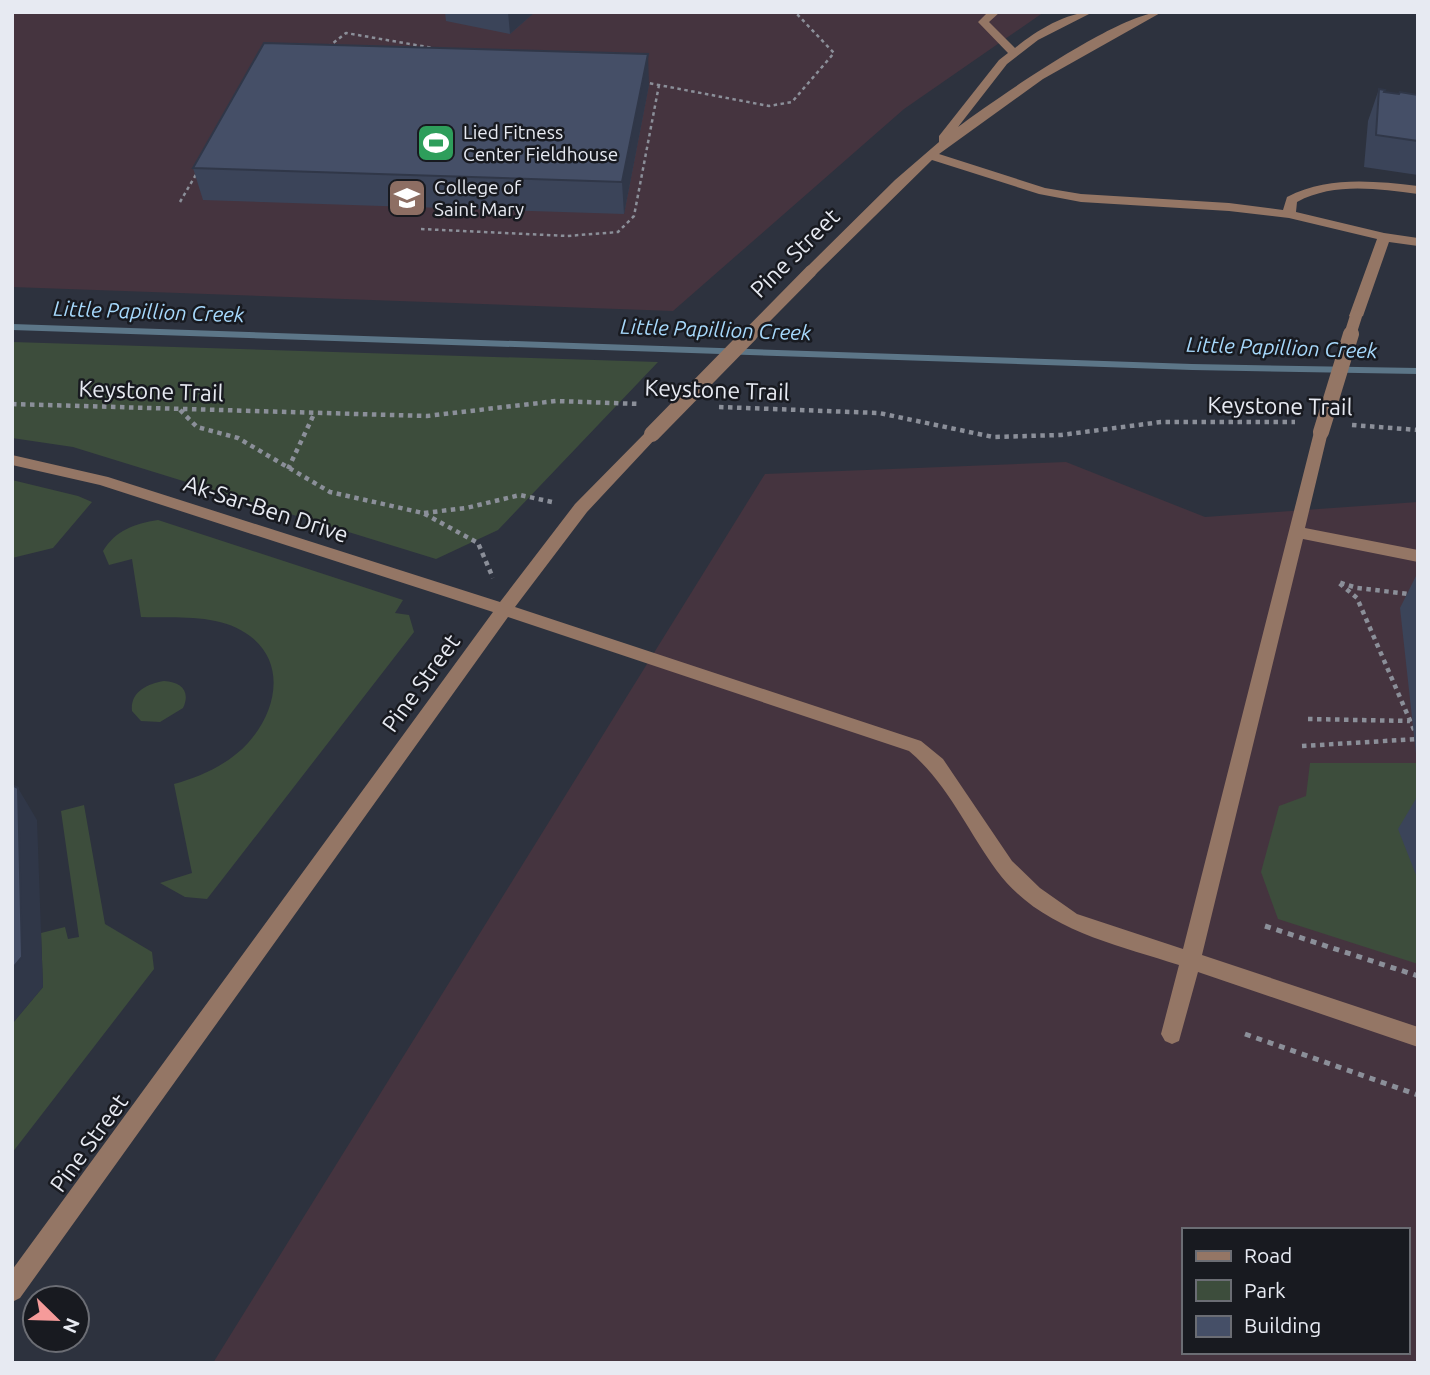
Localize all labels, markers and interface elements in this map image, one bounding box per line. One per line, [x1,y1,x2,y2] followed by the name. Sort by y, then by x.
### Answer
[463,121,618,165] place label: Lied Fitness Center Fieldhouse
[415,122,457,164] sports icon: Lied Fitness Center Fieldhouse
[434,176,524,220] place label: College of Saint Mary
[386,177,428,219] school or university icon: College of Saint Mary
[745,203,844,302] street label: Pine Street
[53,296,245,326] water label: Little Papillion Creek
[620,314,812,344] water label: Little Papillion Creek
[1186,332,1378,362] water label: Little Papillion Creek
[644,374,790,405] street label: Keystone Trail
[78,375,224,406] street label: Keystone Trail
[1207,392,1353,419] street label: Keystone Trail
[181,470,352,547] street label: Ak-Sar-Ben Drive
[377,629,464,736] street label: Pine Street
[45,1089,132,1196] street label: Pine Street
[1182,1228,1409,1354] legend
[1244,1243,1292,1267] text: Road
[1244,1278,1286,1302] text: Park
[21,1284,91,1354] north arrow
[1244,1313,1321,1337] text: Building
[59,1315,85,1336] text: N

